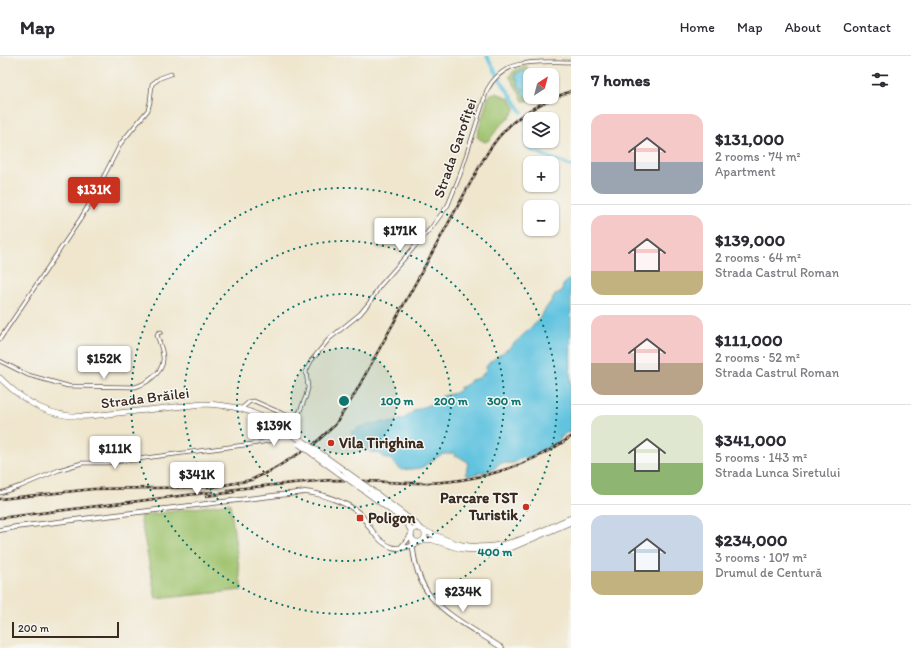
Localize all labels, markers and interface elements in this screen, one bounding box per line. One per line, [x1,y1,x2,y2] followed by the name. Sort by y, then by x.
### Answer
[20,16,55,39] text: Map
[680,19,715,36] text: Home
[737,19,763,36] text: Map
[785,19,821,36] text: About
[843,19,891,36] text: Contact
[523,68,559,104] north arrow
[523,68,559,236] map controls
[869,69,891,91] icon: filters
[591,70,651,90] text: 7 homes
[430,96,480,200] street label: Strada Garofiței
[523,112,559,148] button: layers
[715,129,784,149] text: $131,000
[623,130,671,178] icon: home
[715,149,801,164] text: 2 rooms · 74 m²
[523,156,559,192] button: +
[715,164,776,179] text: Apartment
[66,177,122,211] pin: $131K
[77,182,111,197] text: $131K
[523,200,559,236] button: −
[372,218,428,252] pin: $171K
[383,223,417,238] text: $171K
[715,230,785,250] text: $139,000
[623,231,671,279] icon: home
[715,250,801,265] text: 2 rooms · 64 m²
[715,265,839,280] text: Strada Castrul Roman
[715,330,783,350] text: $111,000
[623,331,671,379] icon: home
[76,346,132,380] pin: $152K
[715,350,800,365] text: 2 rooms · 52 m²
[87,351,121,366] text: $152K
[715,365,839,380] text: Strada Castrul Roman
[100,384,190,412] street label: Strada Brăilei
[337,394,351,408] centre of rings
[380,394,414,408] text: 100 m
[434,394,469,408] text: 200 m
[487,394,522,408] text: 300 m
[246,413,302,447] pin: $139K
[257,418,291,433] text: $139K
[715,430,786,450] text: $341,000
[623,431,671,479] icon: home
[339,434,424,453] place label: Vila Tirighina
[87,436,143,470] pin: $111K
[326,438,336,448] marker: Vila Tirighina
[99,441,132,456] text: $111K
[715,450,807,465] text: 5 rooms · 143 m²
[169,462,225,496] pin: $341K
[715,465,840,480] text: Strada Lunca Siretului
[179,467,215,482] text: $341K
[440,489,519,524] place label: Parcare TST Turistik
[521,502,531,512] marker: Parcare TST Turistik
[368,509,416,528] place label: Poligon
[355,513,365,523] marker: Poligon
[715,530,788,550] text: $234,000
[623,531,671,579] icon: home
[478,545,513,559] text: 400 m
[715,550,807,565] text: 3 rooms · 107 m²
[715,565,822,580] text: Drumul de Centură
[435,579,491,613] pin: $234K
[445,584,481,599] text: $234K
[12,620,119,639] scale bar
[18,622,49,635] text: 200 m

